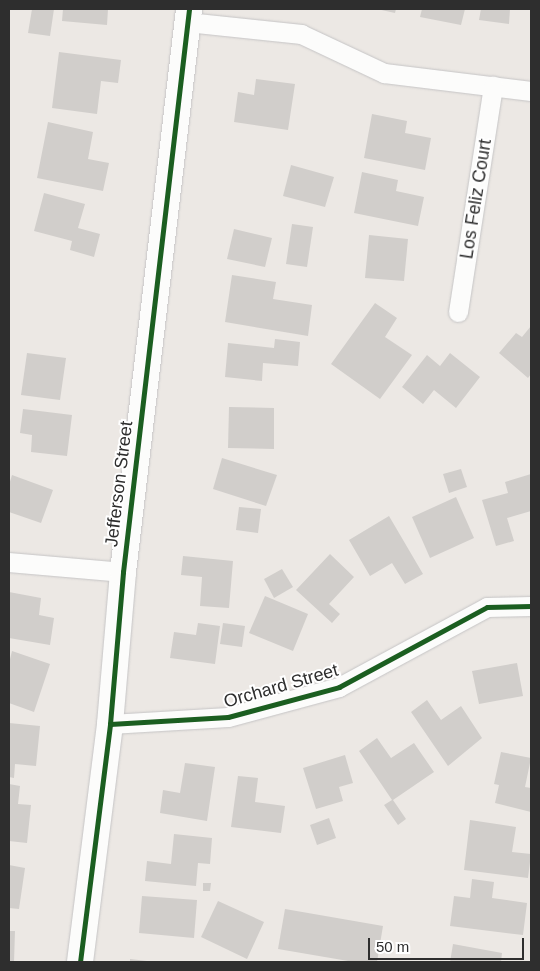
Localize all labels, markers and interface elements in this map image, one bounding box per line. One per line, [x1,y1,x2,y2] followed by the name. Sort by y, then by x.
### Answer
[456,138,496,260] street label: Los Feliz Court
[101,420,137,548] street label: Jefferson Street
[221,659,341,713] street label: Orchard Street
[370,928,526,960] scale bar
[376,938,409,955] text: 50 m

